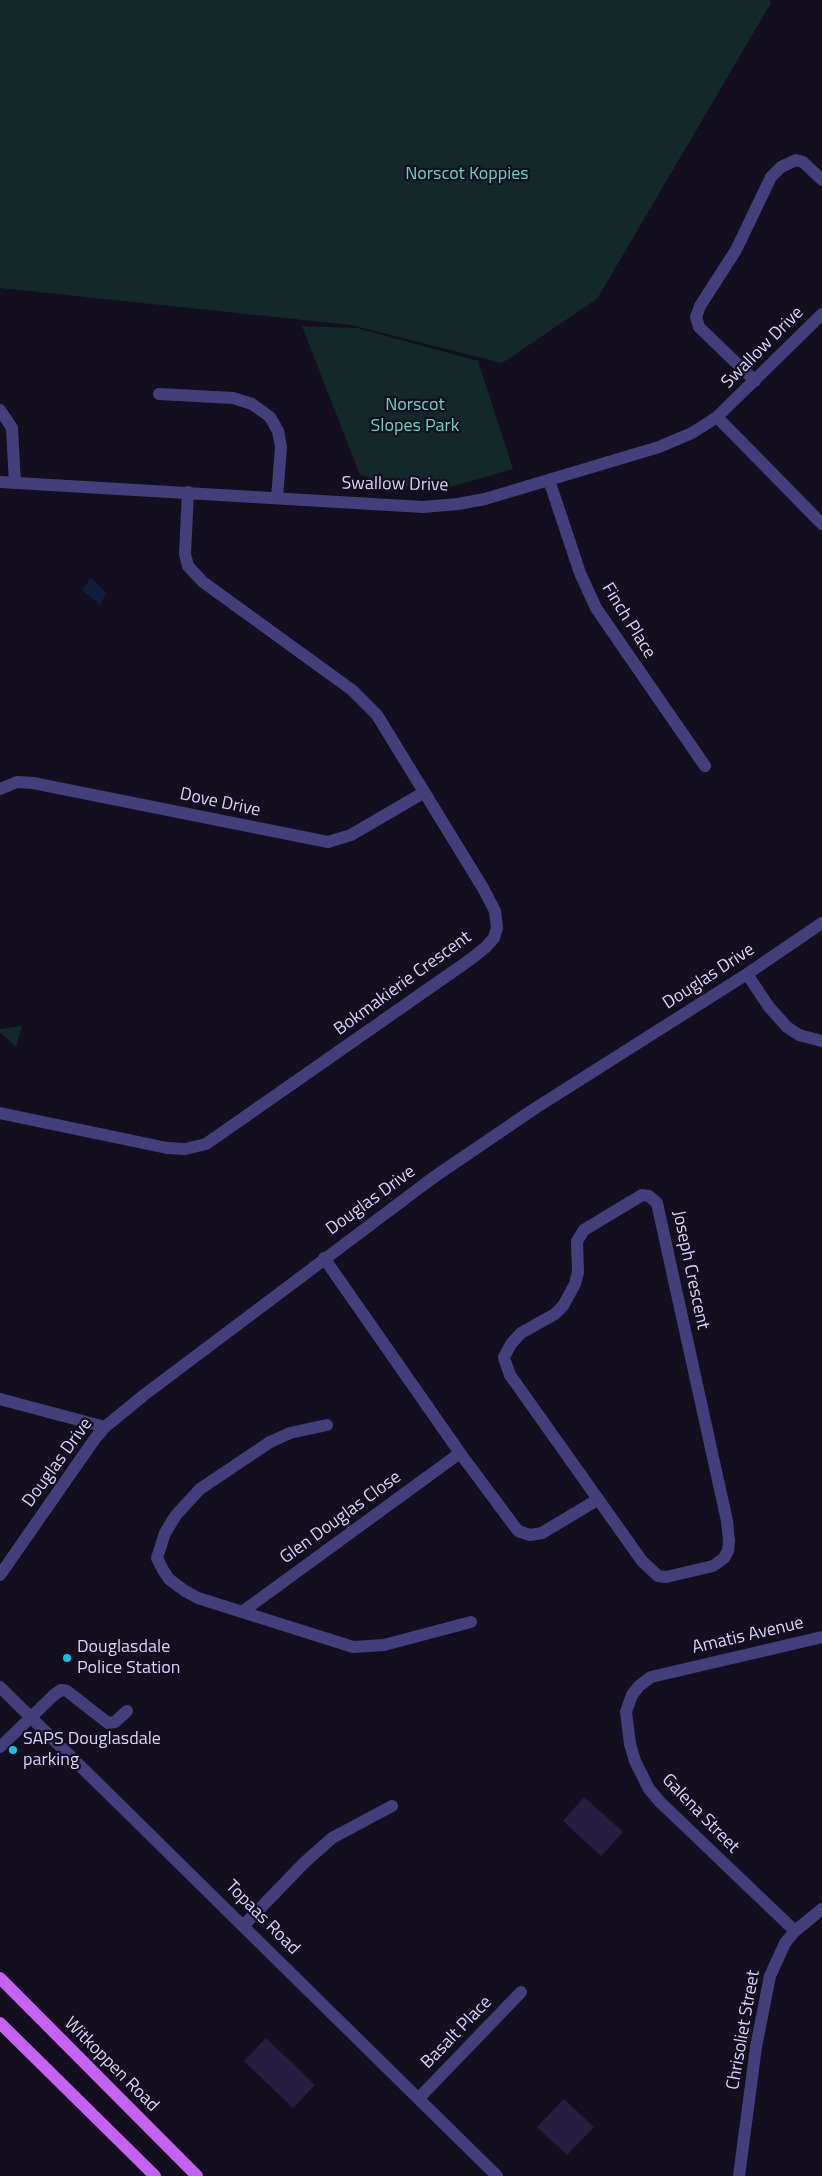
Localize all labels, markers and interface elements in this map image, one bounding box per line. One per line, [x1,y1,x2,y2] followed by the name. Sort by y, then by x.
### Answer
[405,164,529,186] park label: Norscot Koppies
[718,303,808,393] street label: Swallow Drive
[371,395,459,438] park label: Norscot Slopes Park
[341,473,449,497] street label: Swallow Drive
[596,579,660,663] street label: Finch Place
[178,784,262,822] street label: Dove Drive
[330,927,476,1041] street label: Bokmakierie Crescent
[659,939,759,1015] street label: Douglas Drive
[322,1161,420,1241] street label: Douglas Drive
[667,1208,713,1332] street label: Joseph Crescent
[18,1414,98,1512] street label: Douglas Drive
[276,1467,406,1569] street label: Glen Douglas Close
[690,1613,806,1659] street label: Amatis Avenue
[77,1637,180,1680] place label: Douglasdale Police Station
[61,1652,73,1664] marker: Douglasdale Police Station
[23,1729,161,1772] place label: SAPS Douglasdale parking
[7,1744,19,1756] marker: SAPS Douglasdale parking
[657,1770,743,1858] street label: Galena Street
[220,1876,304,1960] street label: Topaas Road
[723,1968,765,2092] street label: Chrisoliet Street
[417,1992,497,2074] street label: Basalt Place
[59,2013,163,2117] street label: Witkoppen Road

